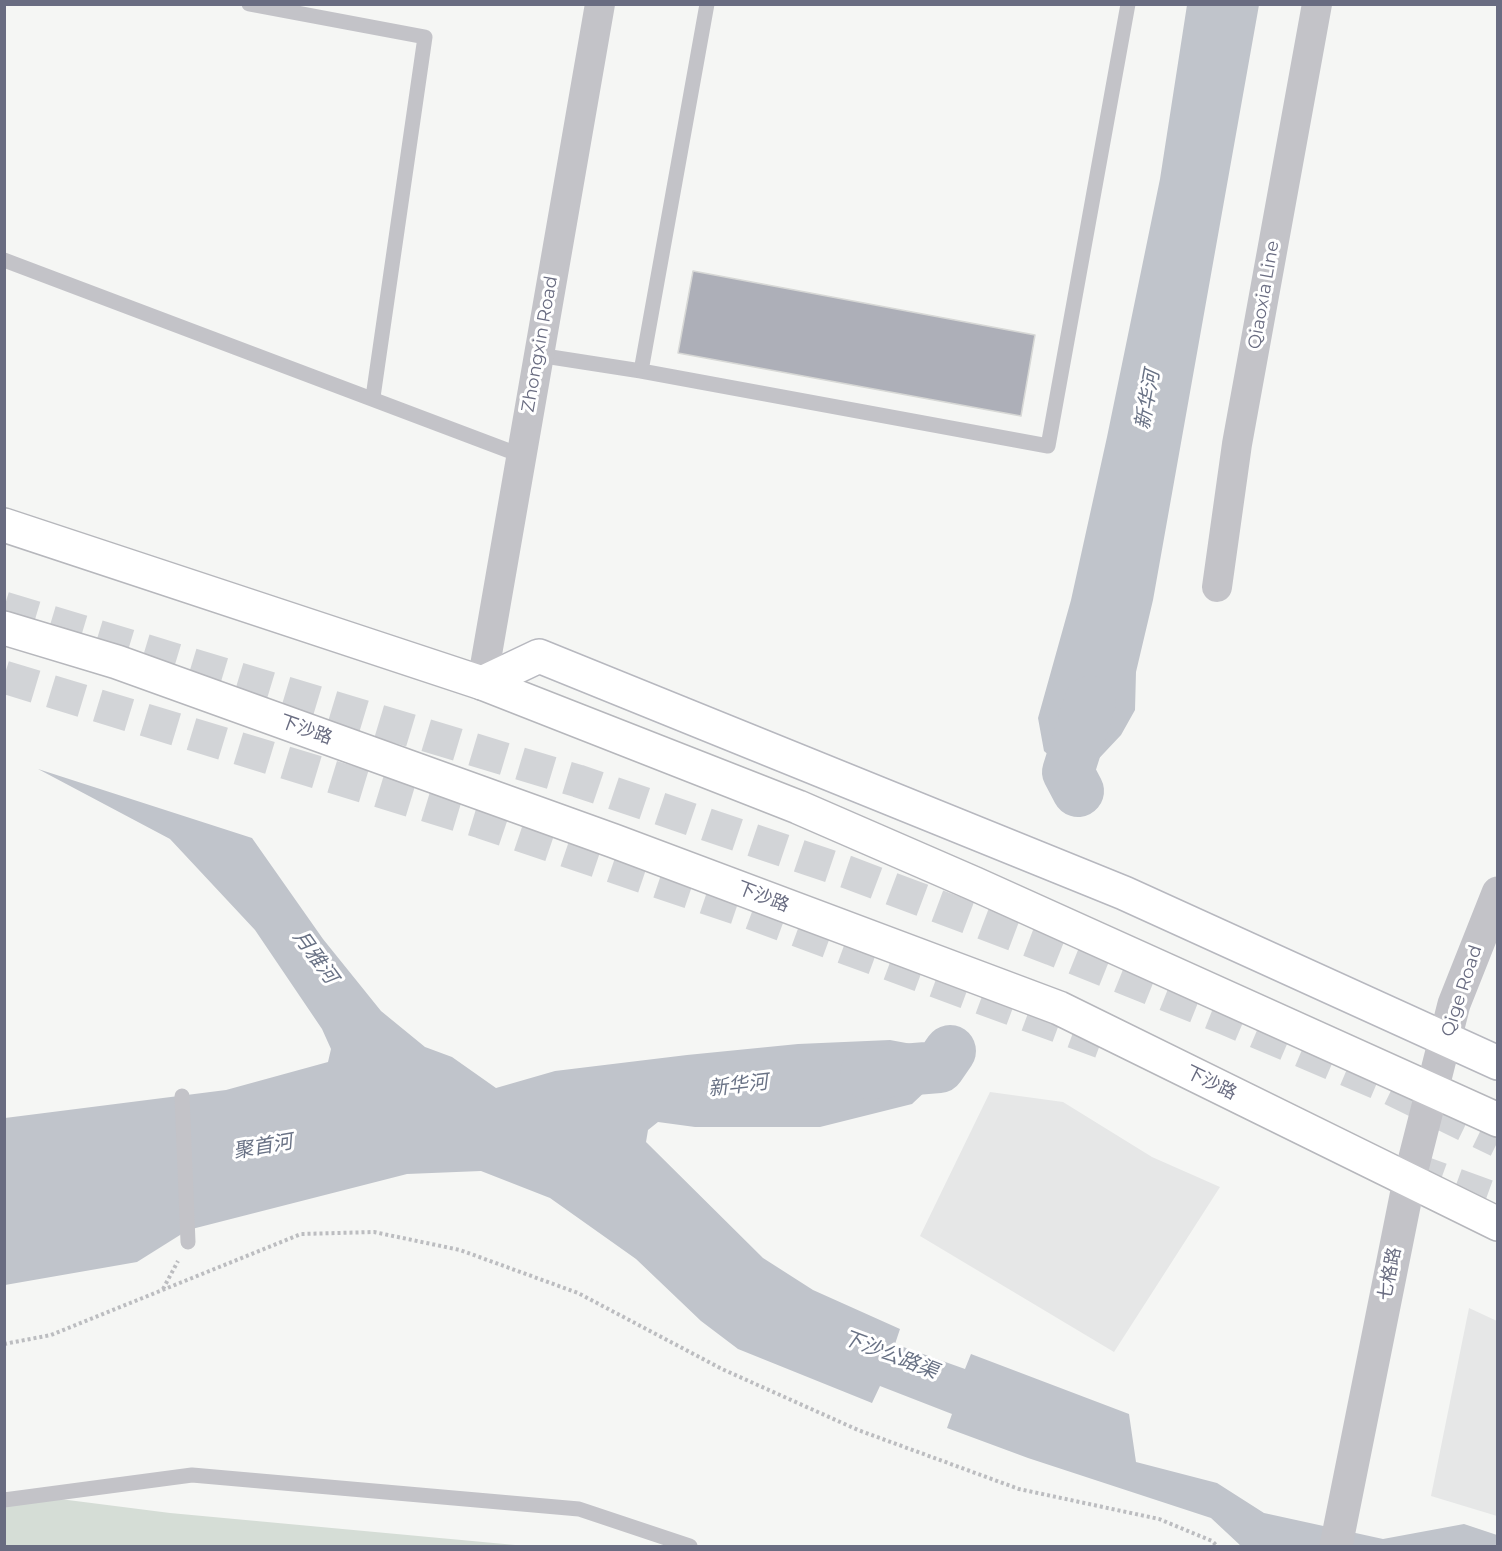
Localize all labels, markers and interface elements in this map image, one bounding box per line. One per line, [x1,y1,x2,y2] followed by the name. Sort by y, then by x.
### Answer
[1244,239,1284,351] street label: Qiaoxia Line
[517,274,563,414] street label: Zhongxin Road
[1131,368,1165,432] water label: 新华河
[277,711,335,749] street label: 下沙路
[734,877,792,917] street label: 下沙路
[288,926,342,988] water label: 月雅河
[1437,943,1487,1039] street label: Qige Road
[1182,1061,1240,1105] street label: 下沙路
[707,1070,769,1102] water label: 新华河
[231,1130,295,1164] water label: 聚首河
[1374,1245,1406,1303] street label: 七格路
[839,1326,941,1384] water label: 下沙公路渠

